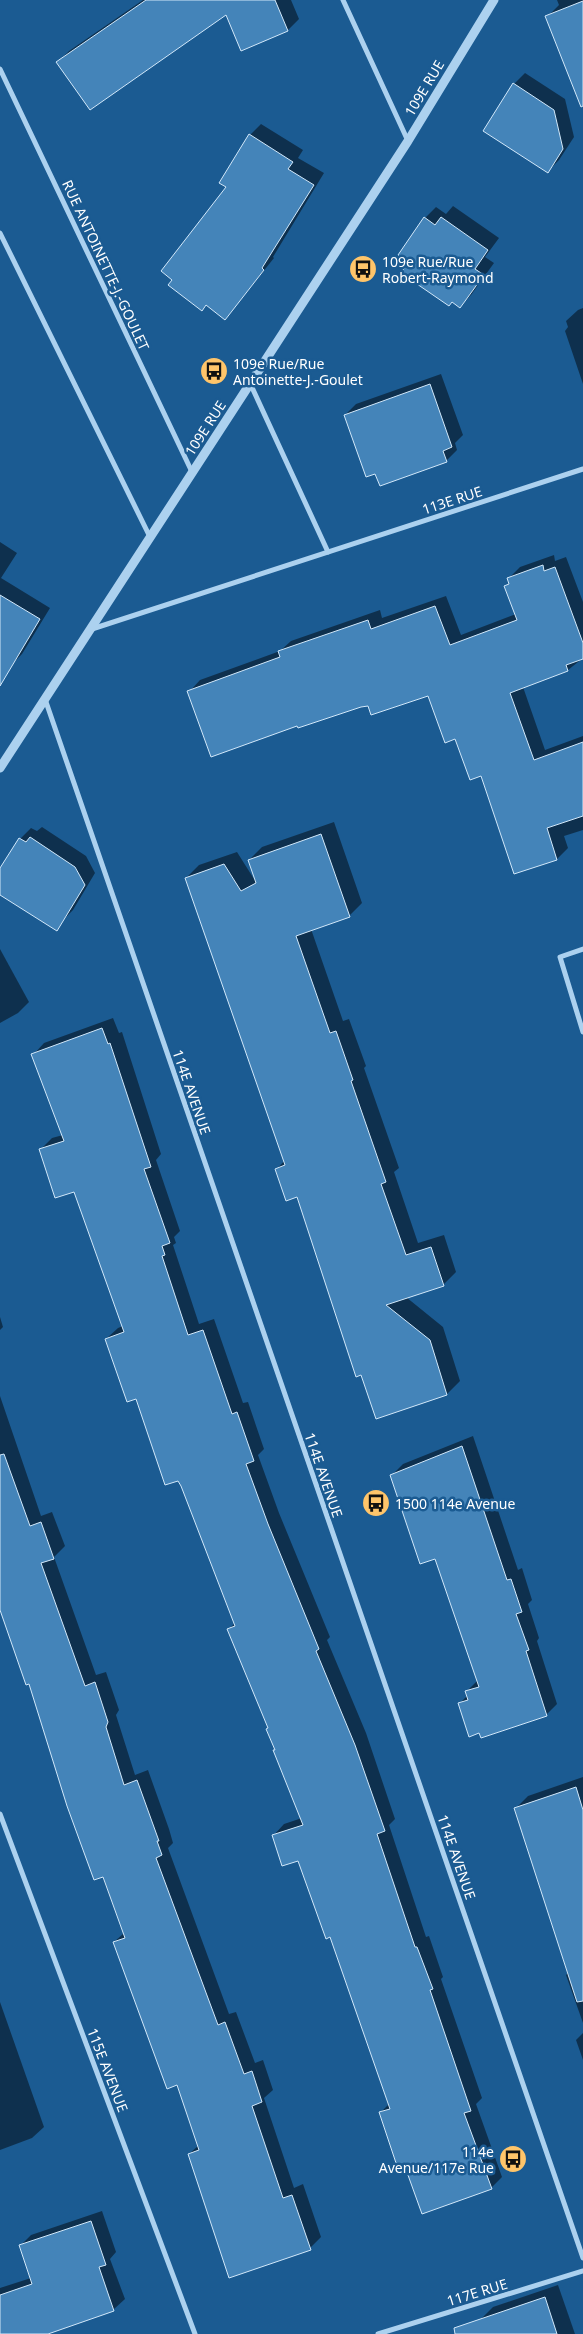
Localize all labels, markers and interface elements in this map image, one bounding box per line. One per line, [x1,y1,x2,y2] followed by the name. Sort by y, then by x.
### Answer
[400,56,448,120] street label: 109E RUE
[58,177,154,354] street label: RUE ANTOINETTE-J.-GOULET
[382,252,494,287] place label: 109e Rue/Rue Robert-Raymond
[348,254,378,284] bus stop icon: 109e Rue/Rue Robert-Raymond
[233,354,363,389] place label: 109e Rue/Rue Antoinette-J.-Goulet
[199,356,229,386] bus stop icon: 109e Rue/Rue Antoinette-J.-Goulet
[180,397,230,459] street label: 109E RUE
[419,481,485,519] street label: 113E RUE
[169,1047,215,1137] street label: 114E AVENUE
[301,1430,347,1520] street label: 114E AVENUE
[361,1488,391,1518] bus stop icon: 1500 114e Avenue
[395,1494,515,1513] place label: 1500 114e Avenue
[434,1812,480,1902] street label: 114E AVENUE
[83,2025,133,2115] street label: 115E AVENUE
[379,2142,494,2177] place label: 114e Avenue/117e Rue
[498,2144,528,2174] bus stop icon: 114e Avenue/117e Rue
[444,2274,510,2310] street label: 117E RUE

